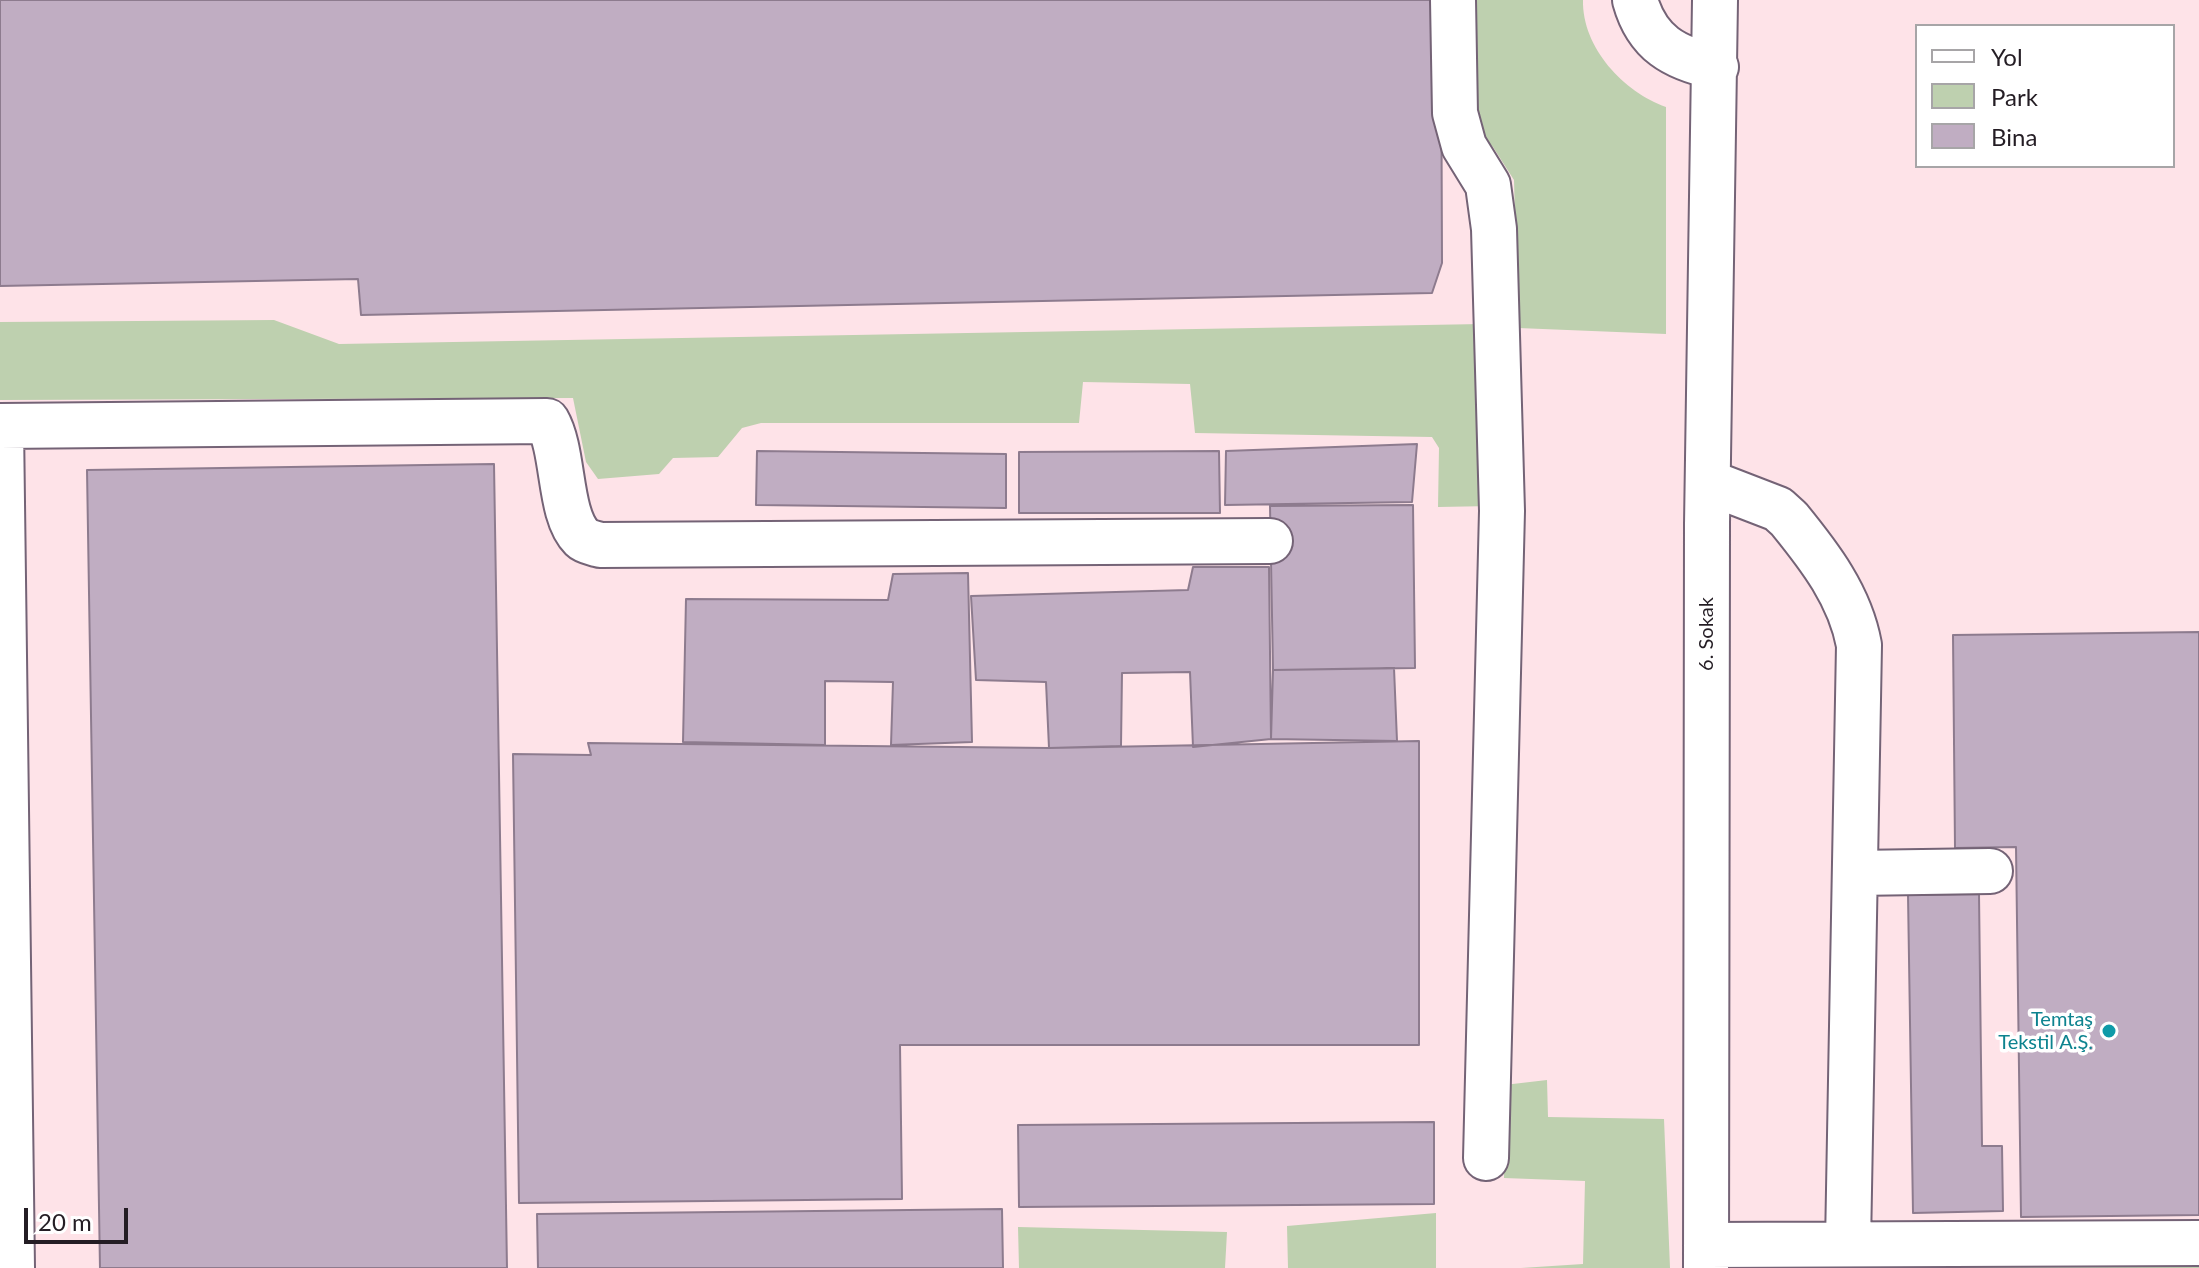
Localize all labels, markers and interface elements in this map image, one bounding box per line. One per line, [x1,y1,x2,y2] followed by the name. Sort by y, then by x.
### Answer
[1915,24,2175,168] legend
[1991,42,2023,71] text: Yol
[1991,82,2038,111] text: Park
[1991,122,2037,151] text: Bina
[1695,597,1719,671] street label: 6. Sokak
[1998,1008,2093,1055] place label: Temtaş Tekstil A.Ş.
[2100,1022,2118,1040] marker: Temtaş Tekstil A.Ş.
[28,1192,132,1242] scale bar
[38,1207,92,1236] text: 20 m

